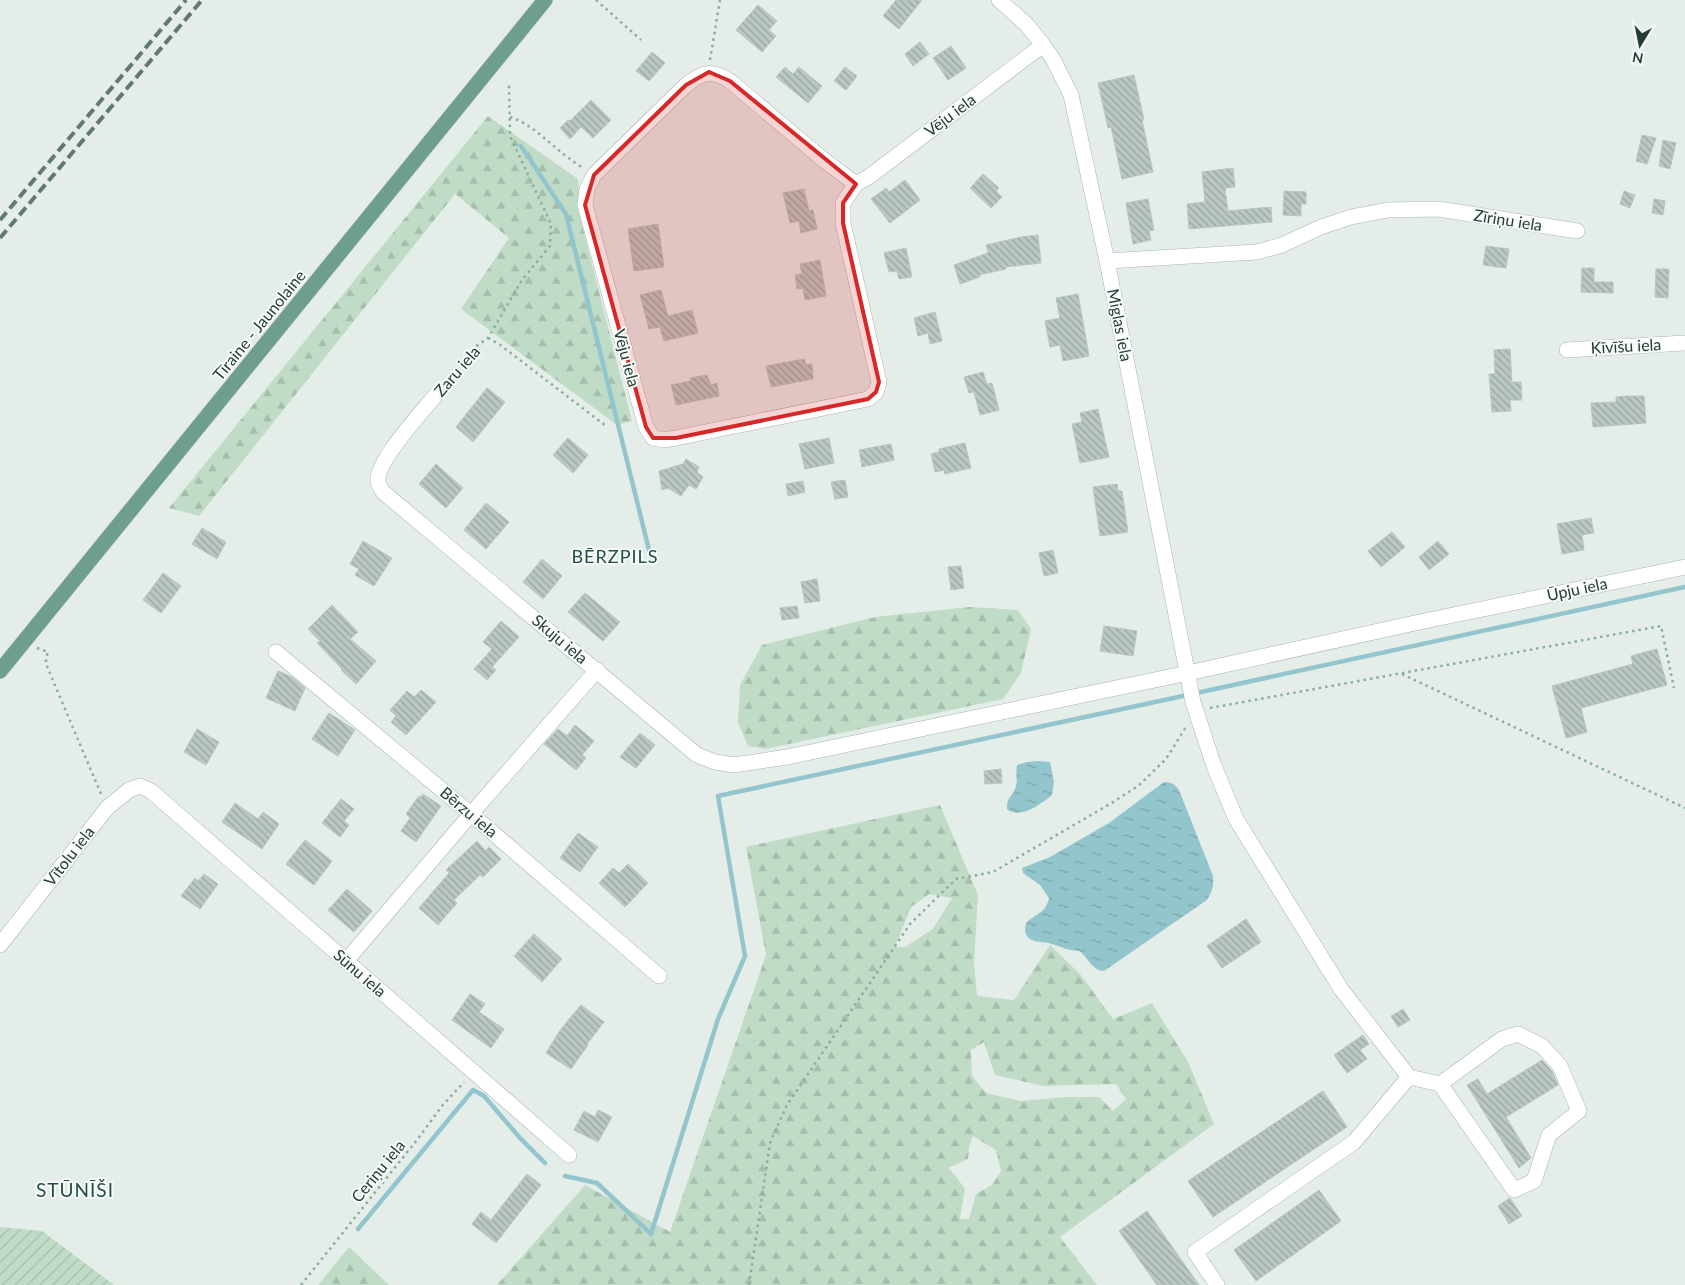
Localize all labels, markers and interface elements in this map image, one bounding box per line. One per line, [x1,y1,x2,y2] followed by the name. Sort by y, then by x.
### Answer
[1615,20,1665,70] north arrow
[1631,49,1644,68] text: N
[920,89,979,140] street label: Vēju iela
[1472,205,1544,234] street label: Zīriņu iela
[208,266,309,384] street label: Tīraine - Jaunolaine
[1104,287,1137,363] street label: Miglas iela
[611,327,644,389] street label: Vēju iela
[1590,334,1662,357] street label: Ķīvīšu iela
[430,342,484,400] street label: Zaru iela
[571,545,659,567] district label: BĒRZPILS
[1545,573,1609,604] street label: Ūpju iela
[529,610,592,667] street label: Skuju iela
[437,782,502,841] street label: Bērzu iela
[39,822,98,889] street label: Vītolu iela
[330,945,390,1001] street label: Sūnu iela
[347,1136,408,1206] street label: Ceriņu iela
[36,1178,114,1201] district label: STŪNĪŠI

